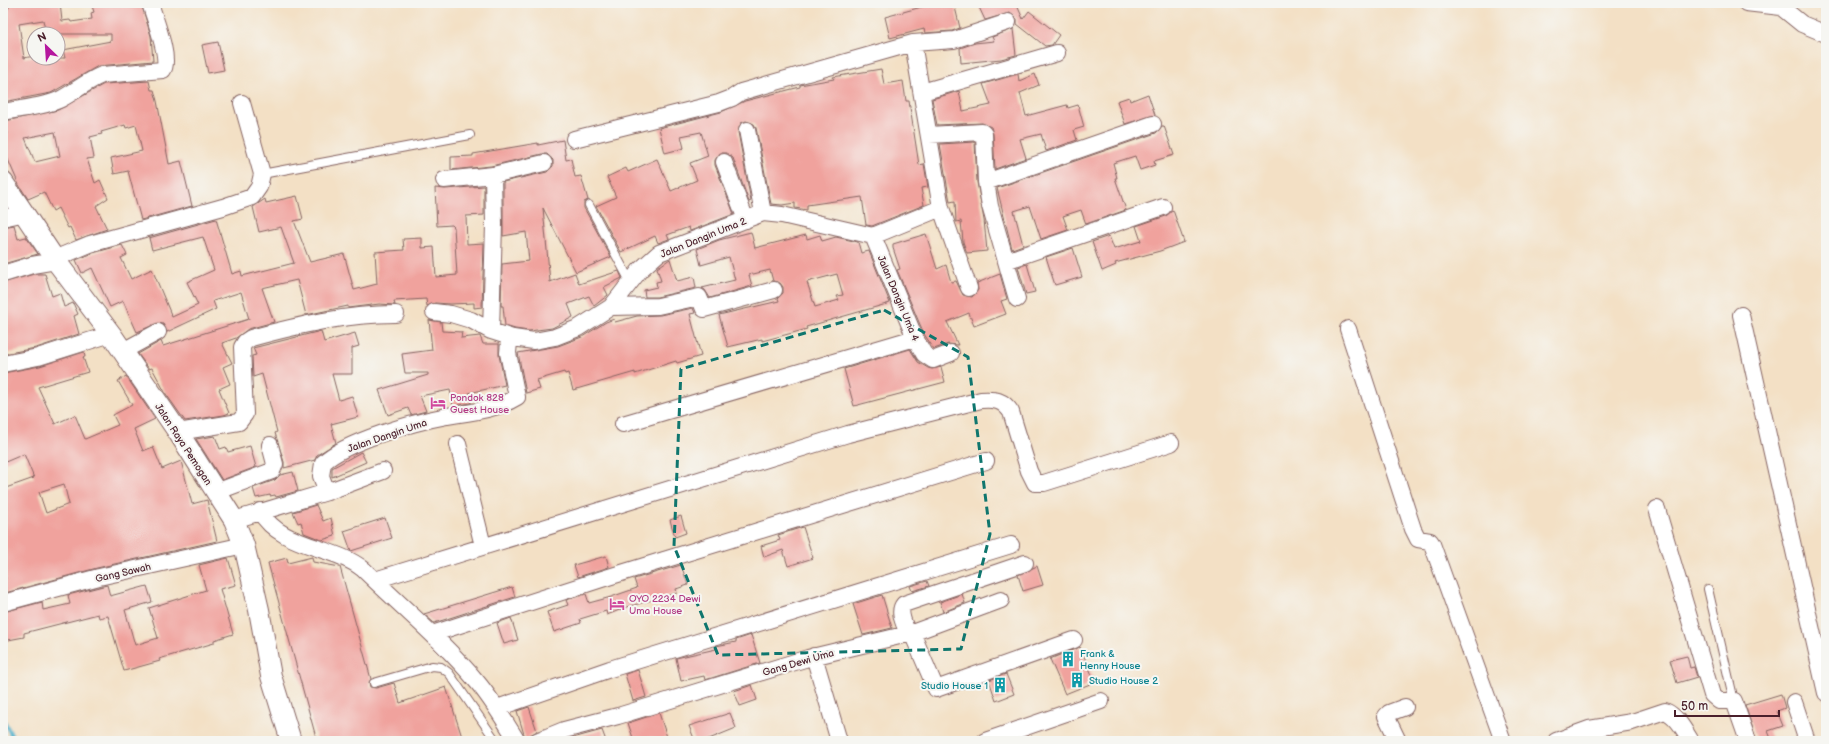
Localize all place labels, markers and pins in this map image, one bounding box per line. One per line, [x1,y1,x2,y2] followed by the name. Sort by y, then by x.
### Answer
[450,392,509,416] place label: Pondok 828 Guest House
[429,394,447,412] hotel icon: Pondok 828 Guest House
[629,593,701,617] place label: OYO 2234 Dewi Uma House
[608,595,626,613] hotel icon: OYO 2234 Dewi Uma House
[1080,648,1141,672] place label: Frank & Henny House
[1059,650,1077,668] building icon: Frank & Henny House
[1068,671,1086,689] building icon: Studio House 2
[1089,675,1158,687] place label: Studio House 2
[991,676,1009,694] building icon: Studio House 1
[921,680,988,692] place label: Studio House 1

